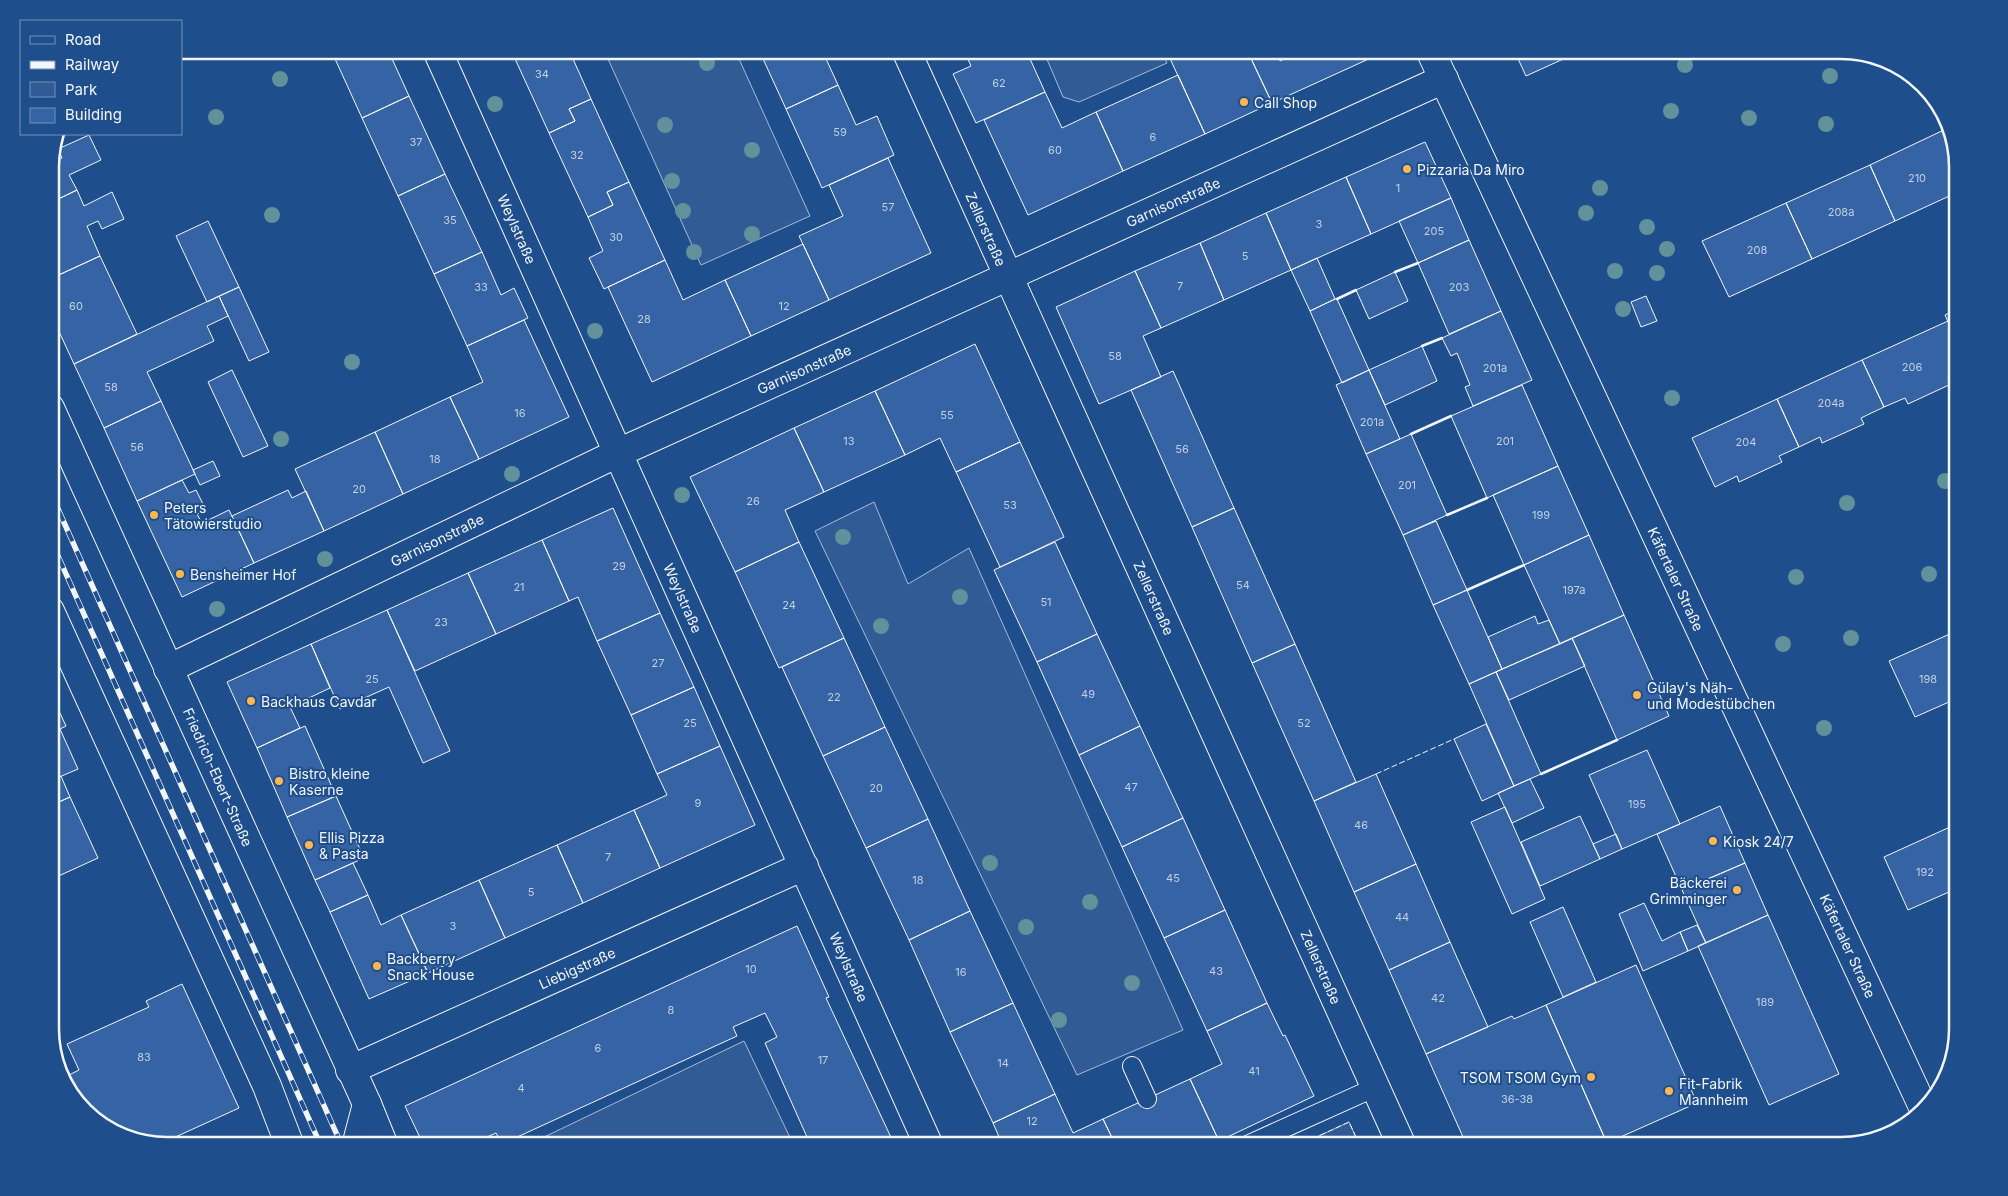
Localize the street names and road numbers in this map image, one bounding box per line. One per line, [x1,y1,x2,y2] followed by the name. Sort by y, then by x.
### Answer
[1123,174,1223,230] street label: Garnisonstraße
[962,189,1010,269] street label: Zellerstraße
[494,192,540,266] street label: Weylstraße
[754,341,854,397] street label: Garnisonstraße
[388,510,486,570] street label: Garnisonstraße
[1645,524,1707,634] street label: Käfertaler Straße
[1130,558,1178,638] street label: Zellerstraße
[660,561,706,635] street label: Weylstraße
[180,705,256,849] street label: Friedrich-Ebert-Straße
[1817,891,1879,1001] street label: Käfertaler Straße
[1297,927,1345,1007] street label: Zellerstraße
[826,930,872,1004] street label: Weylstraße
[536,944,618,992] street label: Liebigstraße

